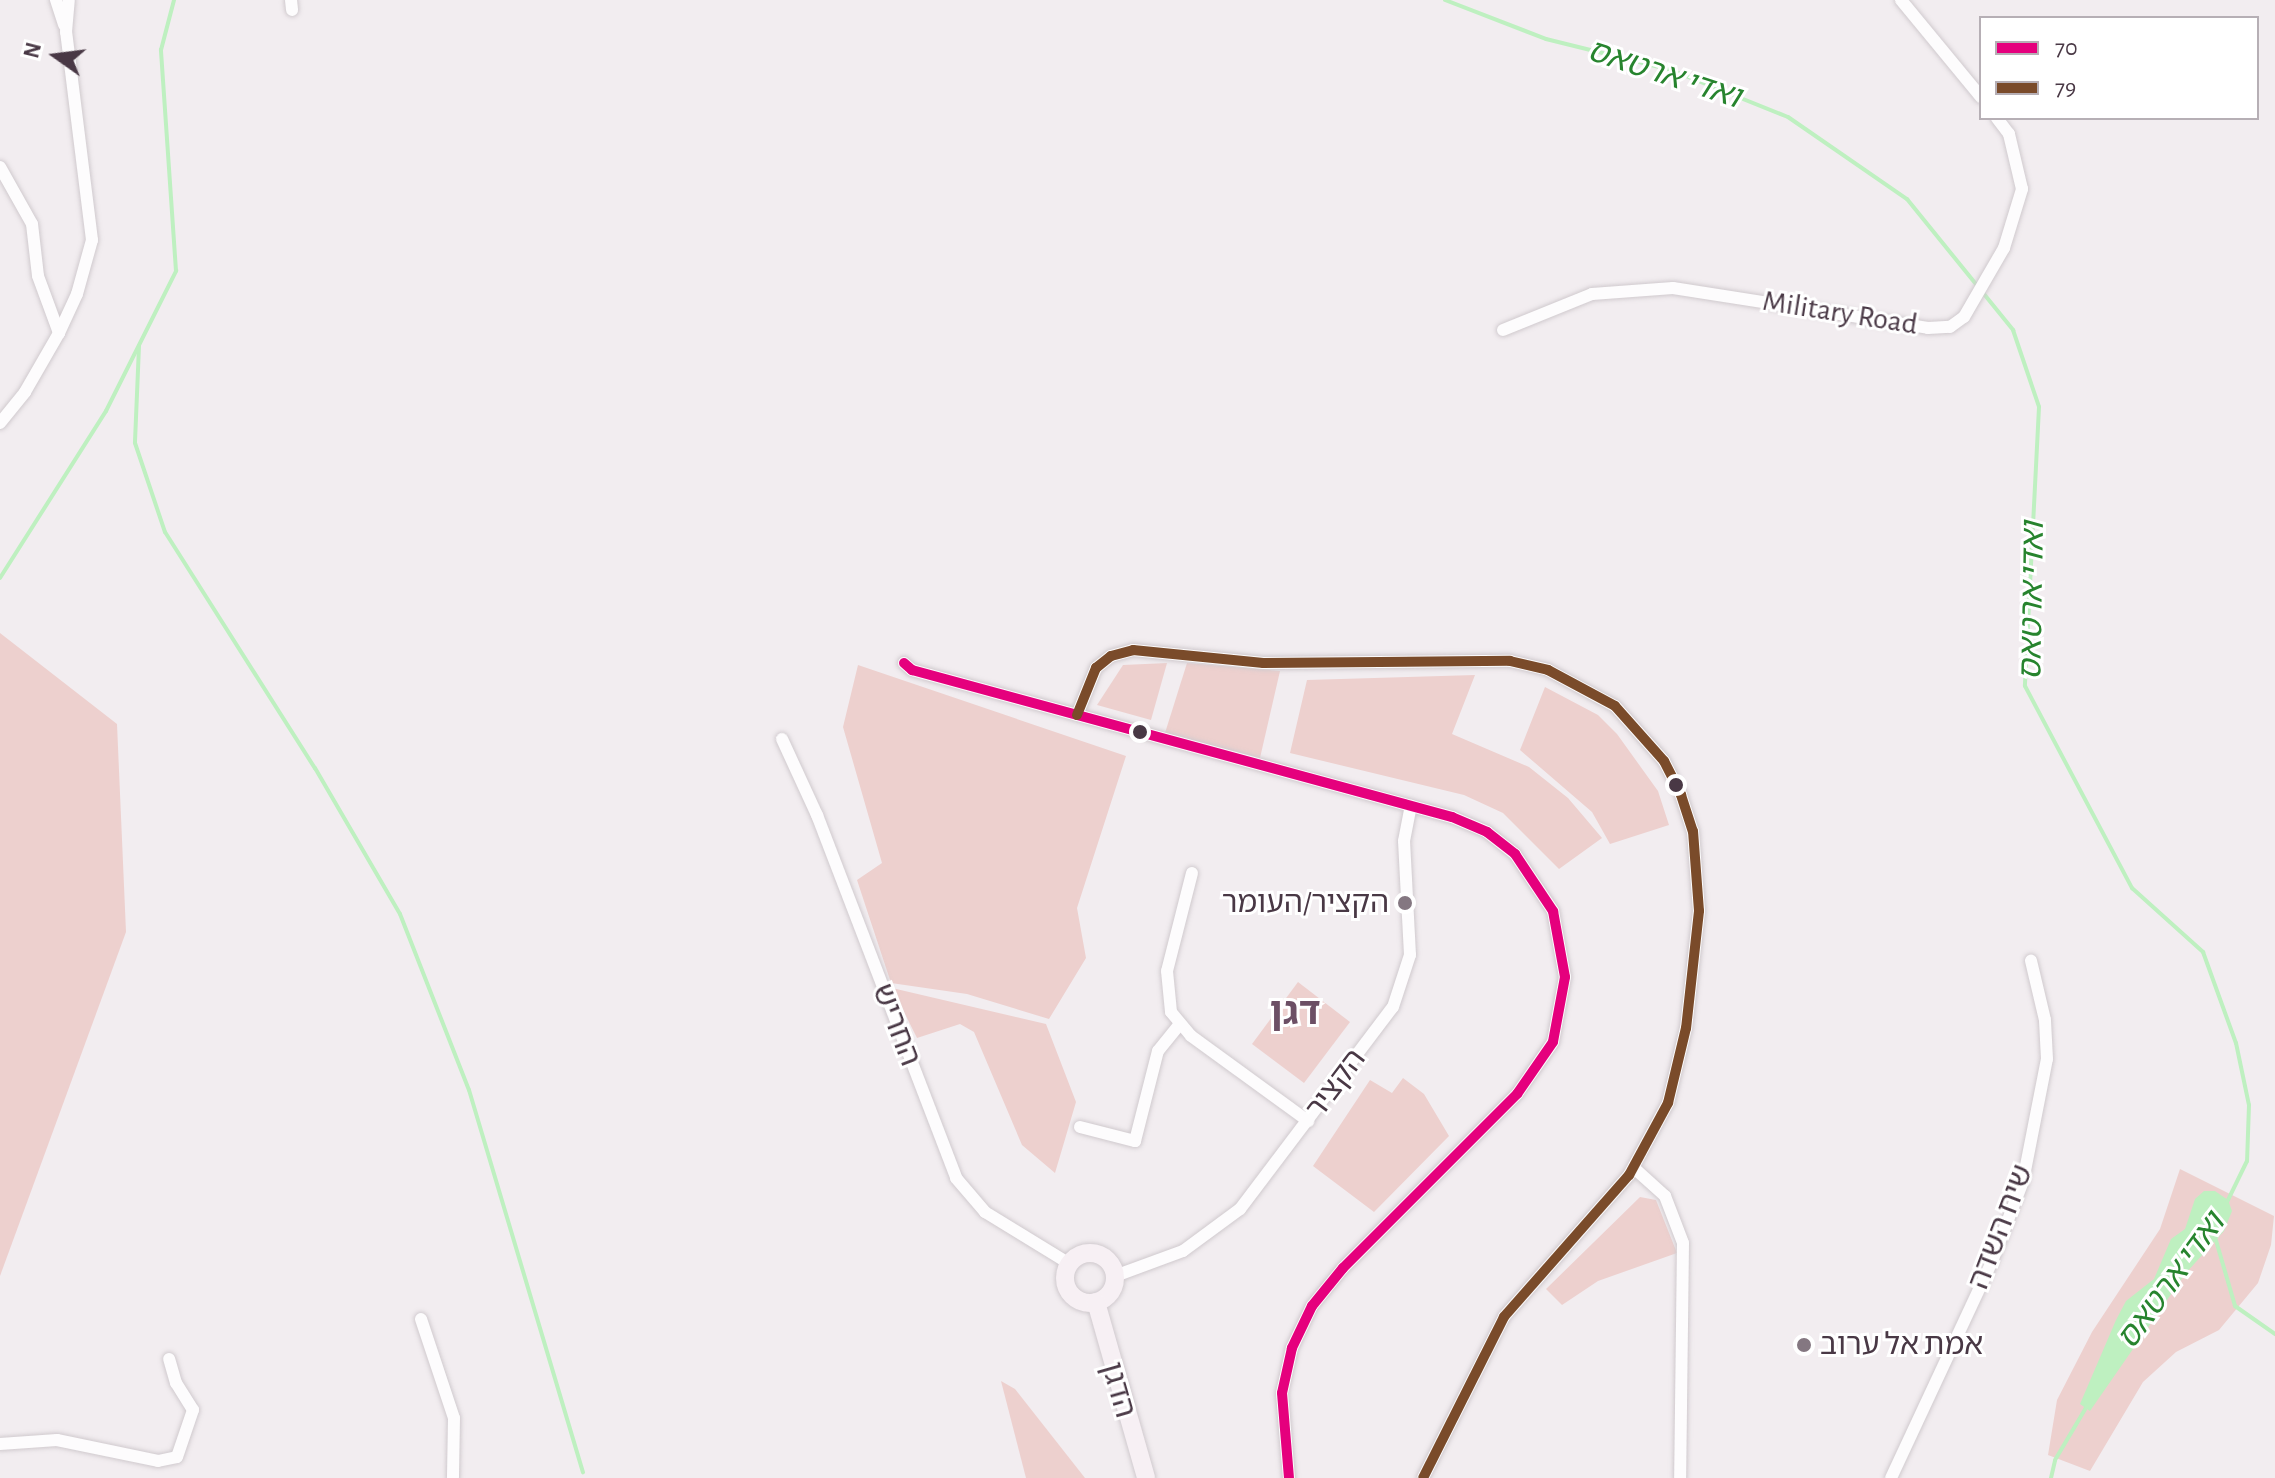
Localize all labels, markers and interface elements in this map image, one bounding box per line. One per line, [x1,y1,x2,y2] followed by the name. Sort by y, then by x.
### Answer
[16,16,96,96] north arrow
[1979,16,2259,120] legend
[1583,31,1745,117] water label: ואדי ארטאס
[2055,36,2078,60] text: 70
[20,40,45,60] text: N
[2055,76,2076,100] text: 79
[1760,283,1920,343] street label: Military Road
[2011,521,2053,681] water label: ואדי ארטאס
[1132,724,1148,740] unlabelled marker
[1668,777,1684,793] unlabelled marker
[1222,885,1389,921] place label: הקציר/העומר
[1396,894,1414,912] marker: הקציר/העומר
[864,979,928,1071] street label: החריש
[1270,991,1320,1037] district label: דגן
[1298,1042,1374,1126] street label: הקציר
[1961,1160,2041,1294] street label: שיח השדה
[2109,1205,2233,1357] water label: ואדי ארטאס
[1820,1327,1983,1363] place label: אמת אל ערוב
[1795,1336,1813,1354] marker: אמת אל ערוב
[1093,1358,1143,1422] street label: הדגן

